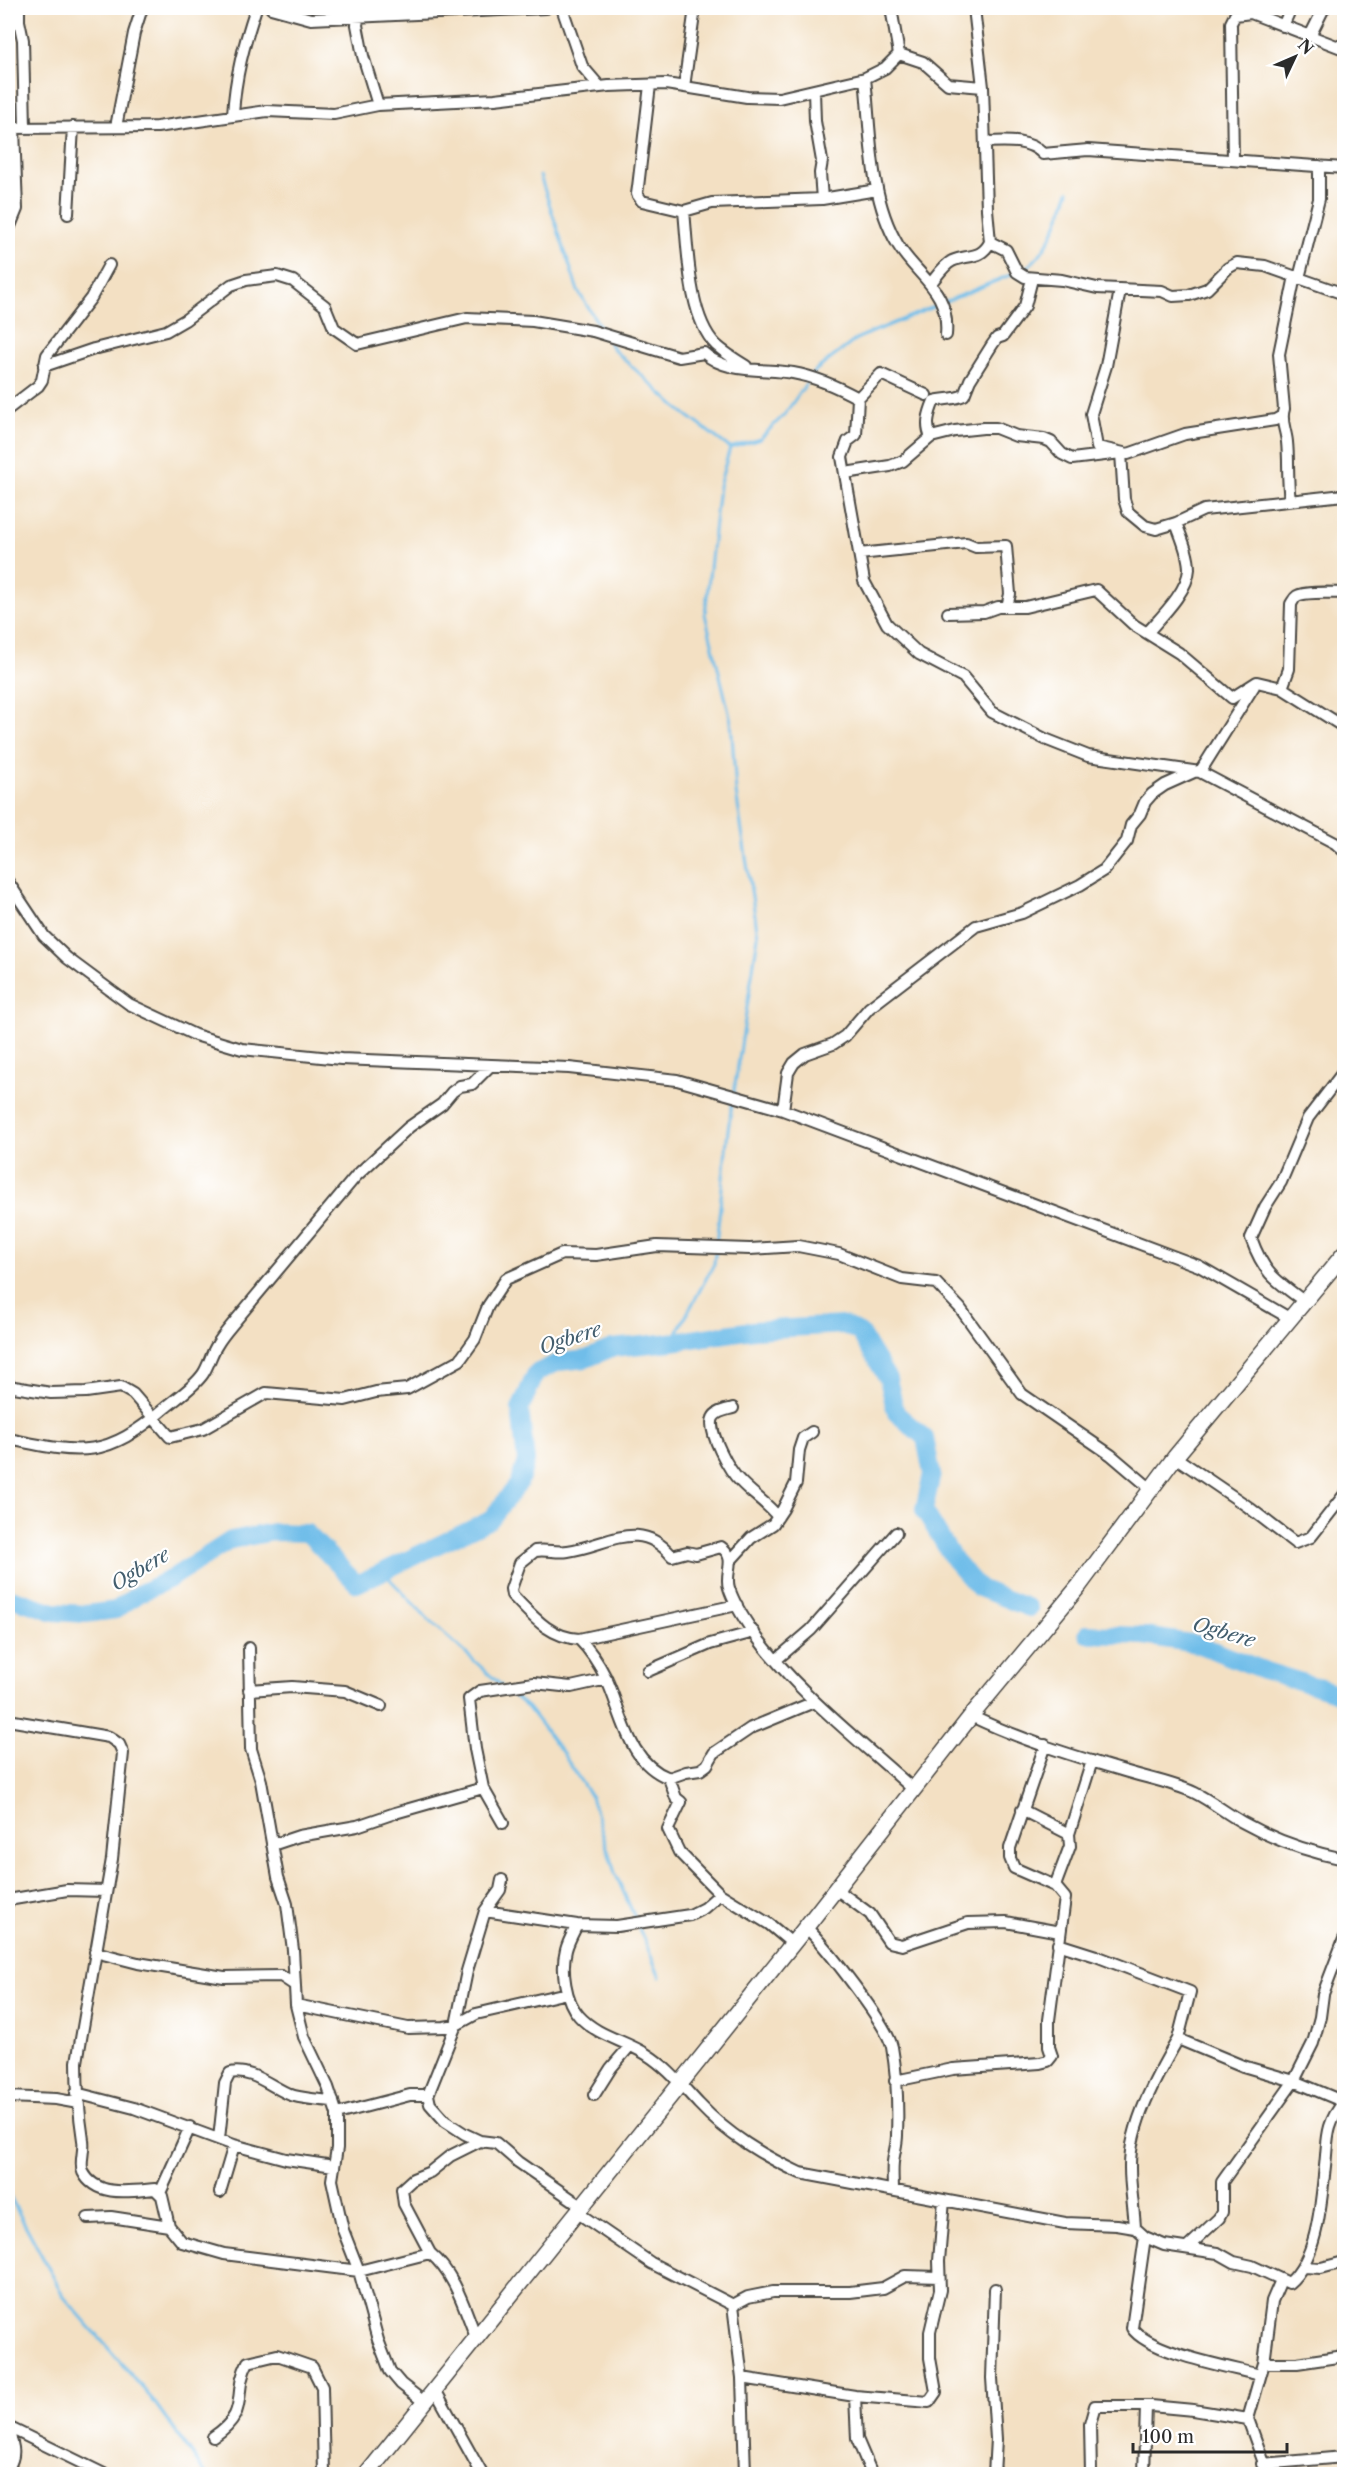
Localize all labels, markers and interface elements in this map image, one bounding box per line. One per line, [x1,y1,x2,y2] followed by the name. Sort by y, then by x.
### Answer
[1265,27,1325,87] north arrow
[1294,35,1318,59] text: N
[536,1316,605,1359] water label: Ogbere
[106,1542,175,1596] water label: Ogbere
[1190,1612,1259,1653] water label: Ogbere
[1133,2416,1288,2454] scale bar
[1142,2426,1194,2448] text: 100 m

